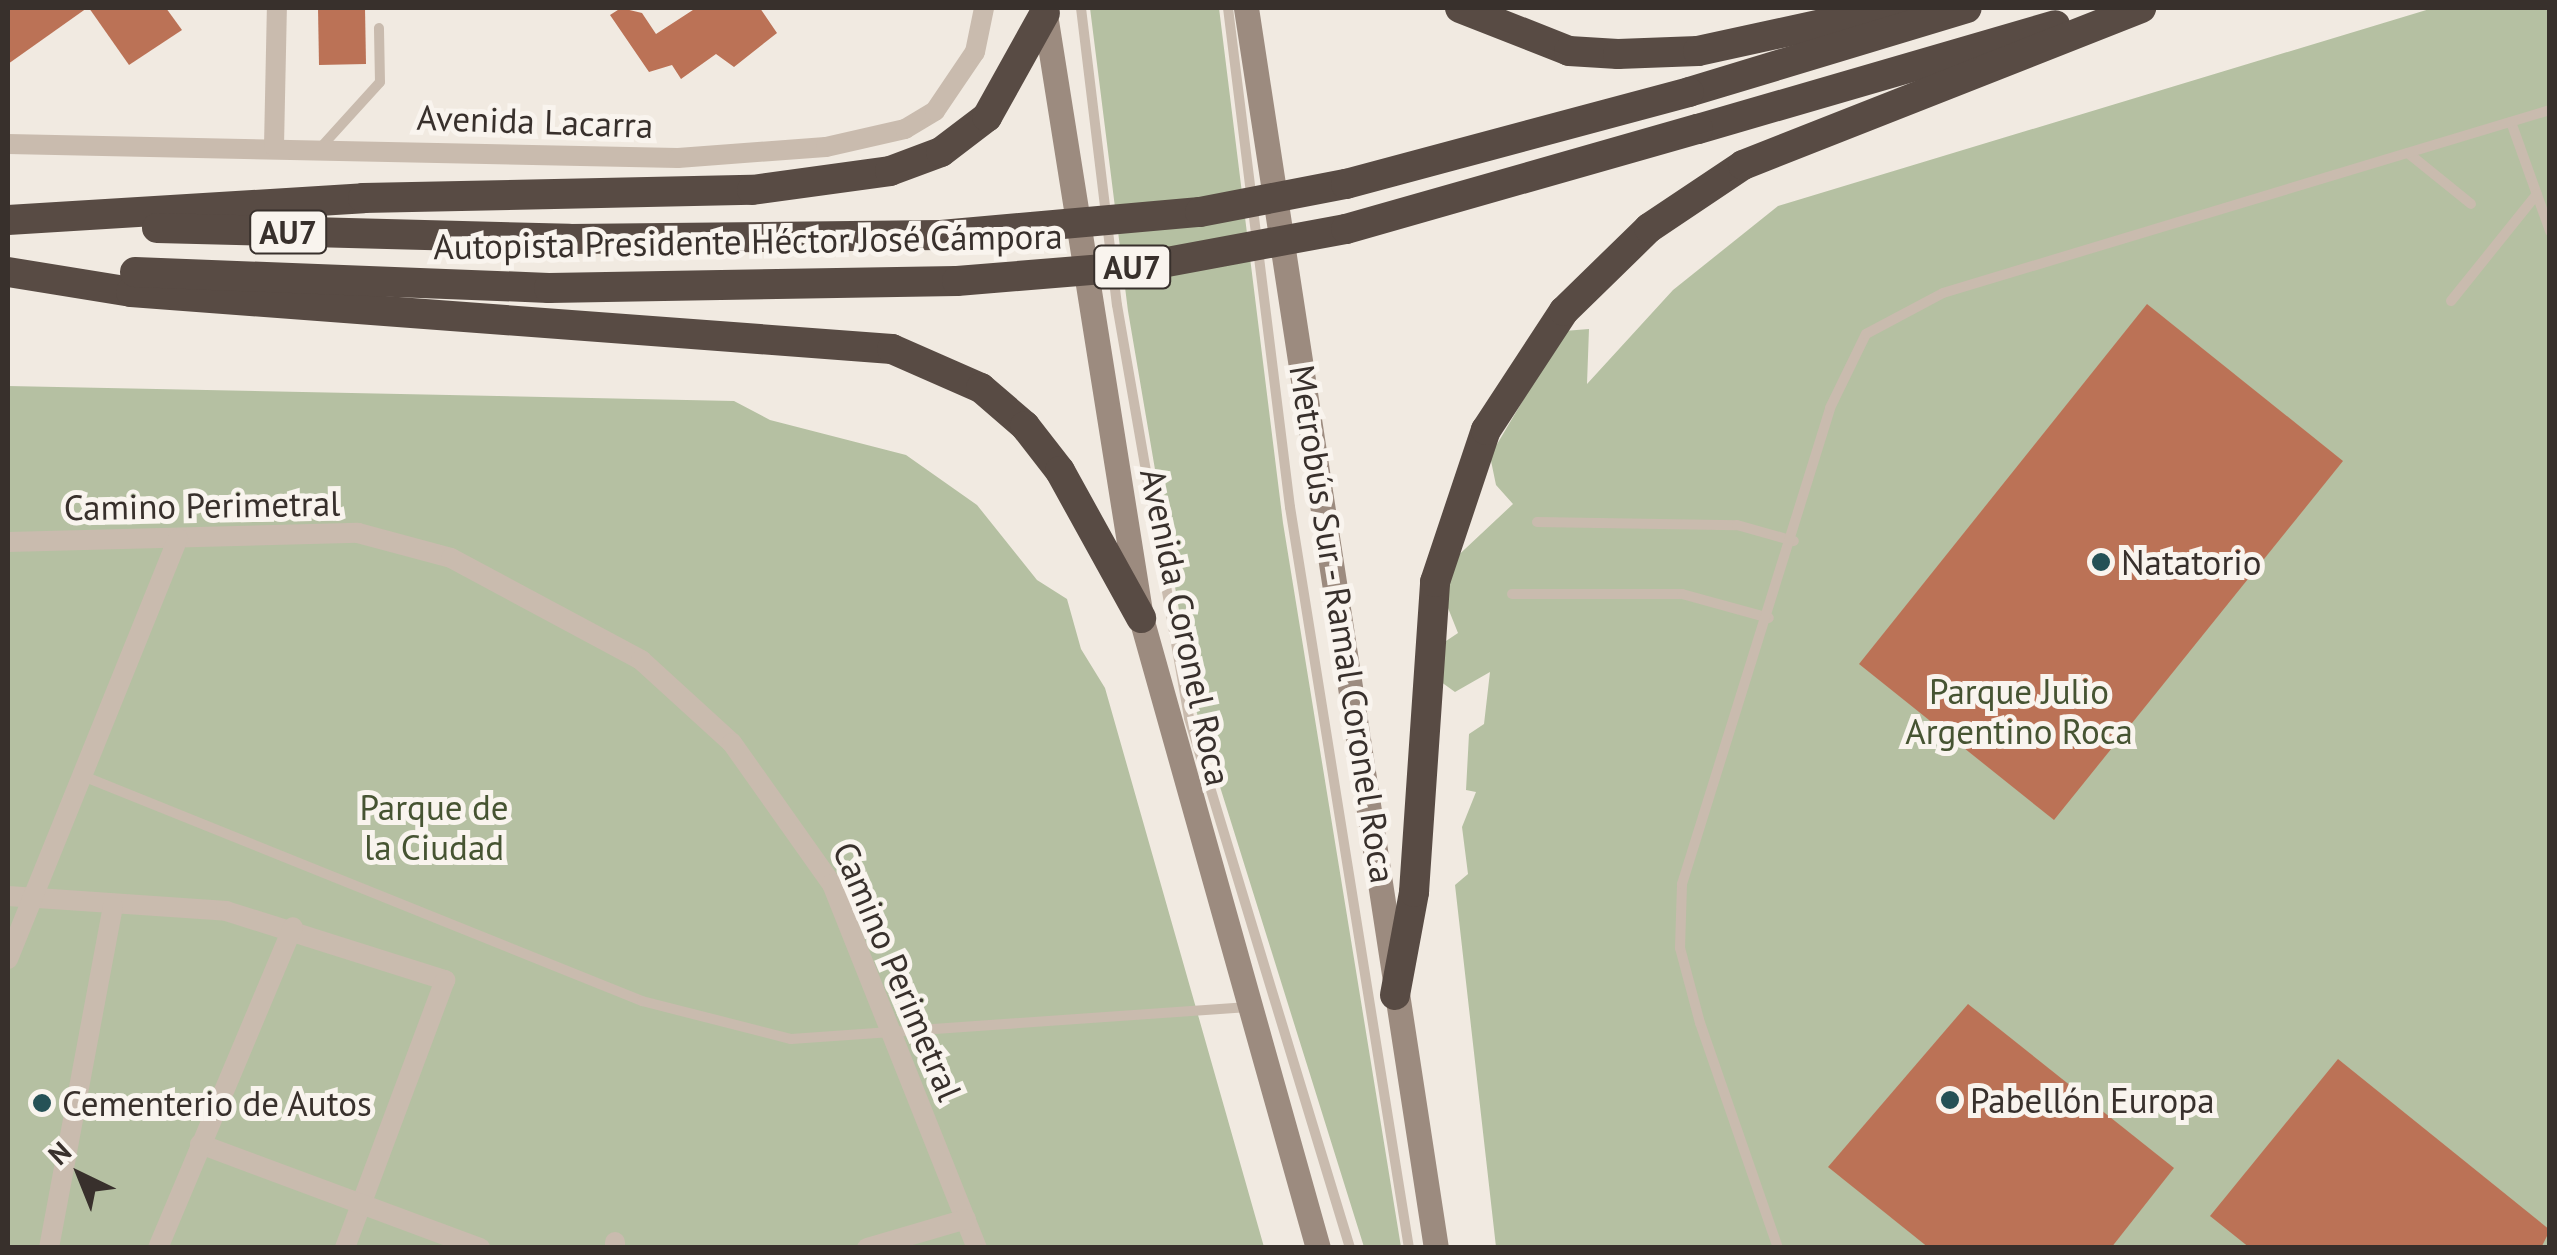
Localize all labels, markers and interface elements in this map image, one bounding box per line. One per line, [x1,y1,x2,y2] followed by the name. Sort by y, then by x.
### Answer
[416,96,654,146] street label: Avenida Lacarra
[248,205,328,259] road number: AU7
[433,215,1063,267] street label: Autopista Presidente Héctor José Cámpora
[1092,240,1172,294] road number: AU7
[1281,359,1405,889] street label: Metrobús Sur - Ramal Coronel Roca
[1132,465,1240,789] street label: Avenida Coronel Roca
[63,482,341,528] street label: Camino Perimetral
[2121,541,2261,583] place label: Natatorio
[2090,551,2112,573] marker: Natatorio
[1905,670,2133,752] park label: Parque Julio Argentino Roca
[360,786,508,868] park label: Parque de la Ciudad
[825,835,971,1107] street label: Camino Perimetral
[1970,1079,2215,1121] place label: Pabellón Europa
[62,1082,373,1124] place label: Cementerio de Autos
[1939,1089,1961,1111] marker: Pabellón Europa
[31,1092,53,1114] marker: Cementerio de Autos
[30,1125,130,1225] north arrow
[40,1133,79,1173] text: N

